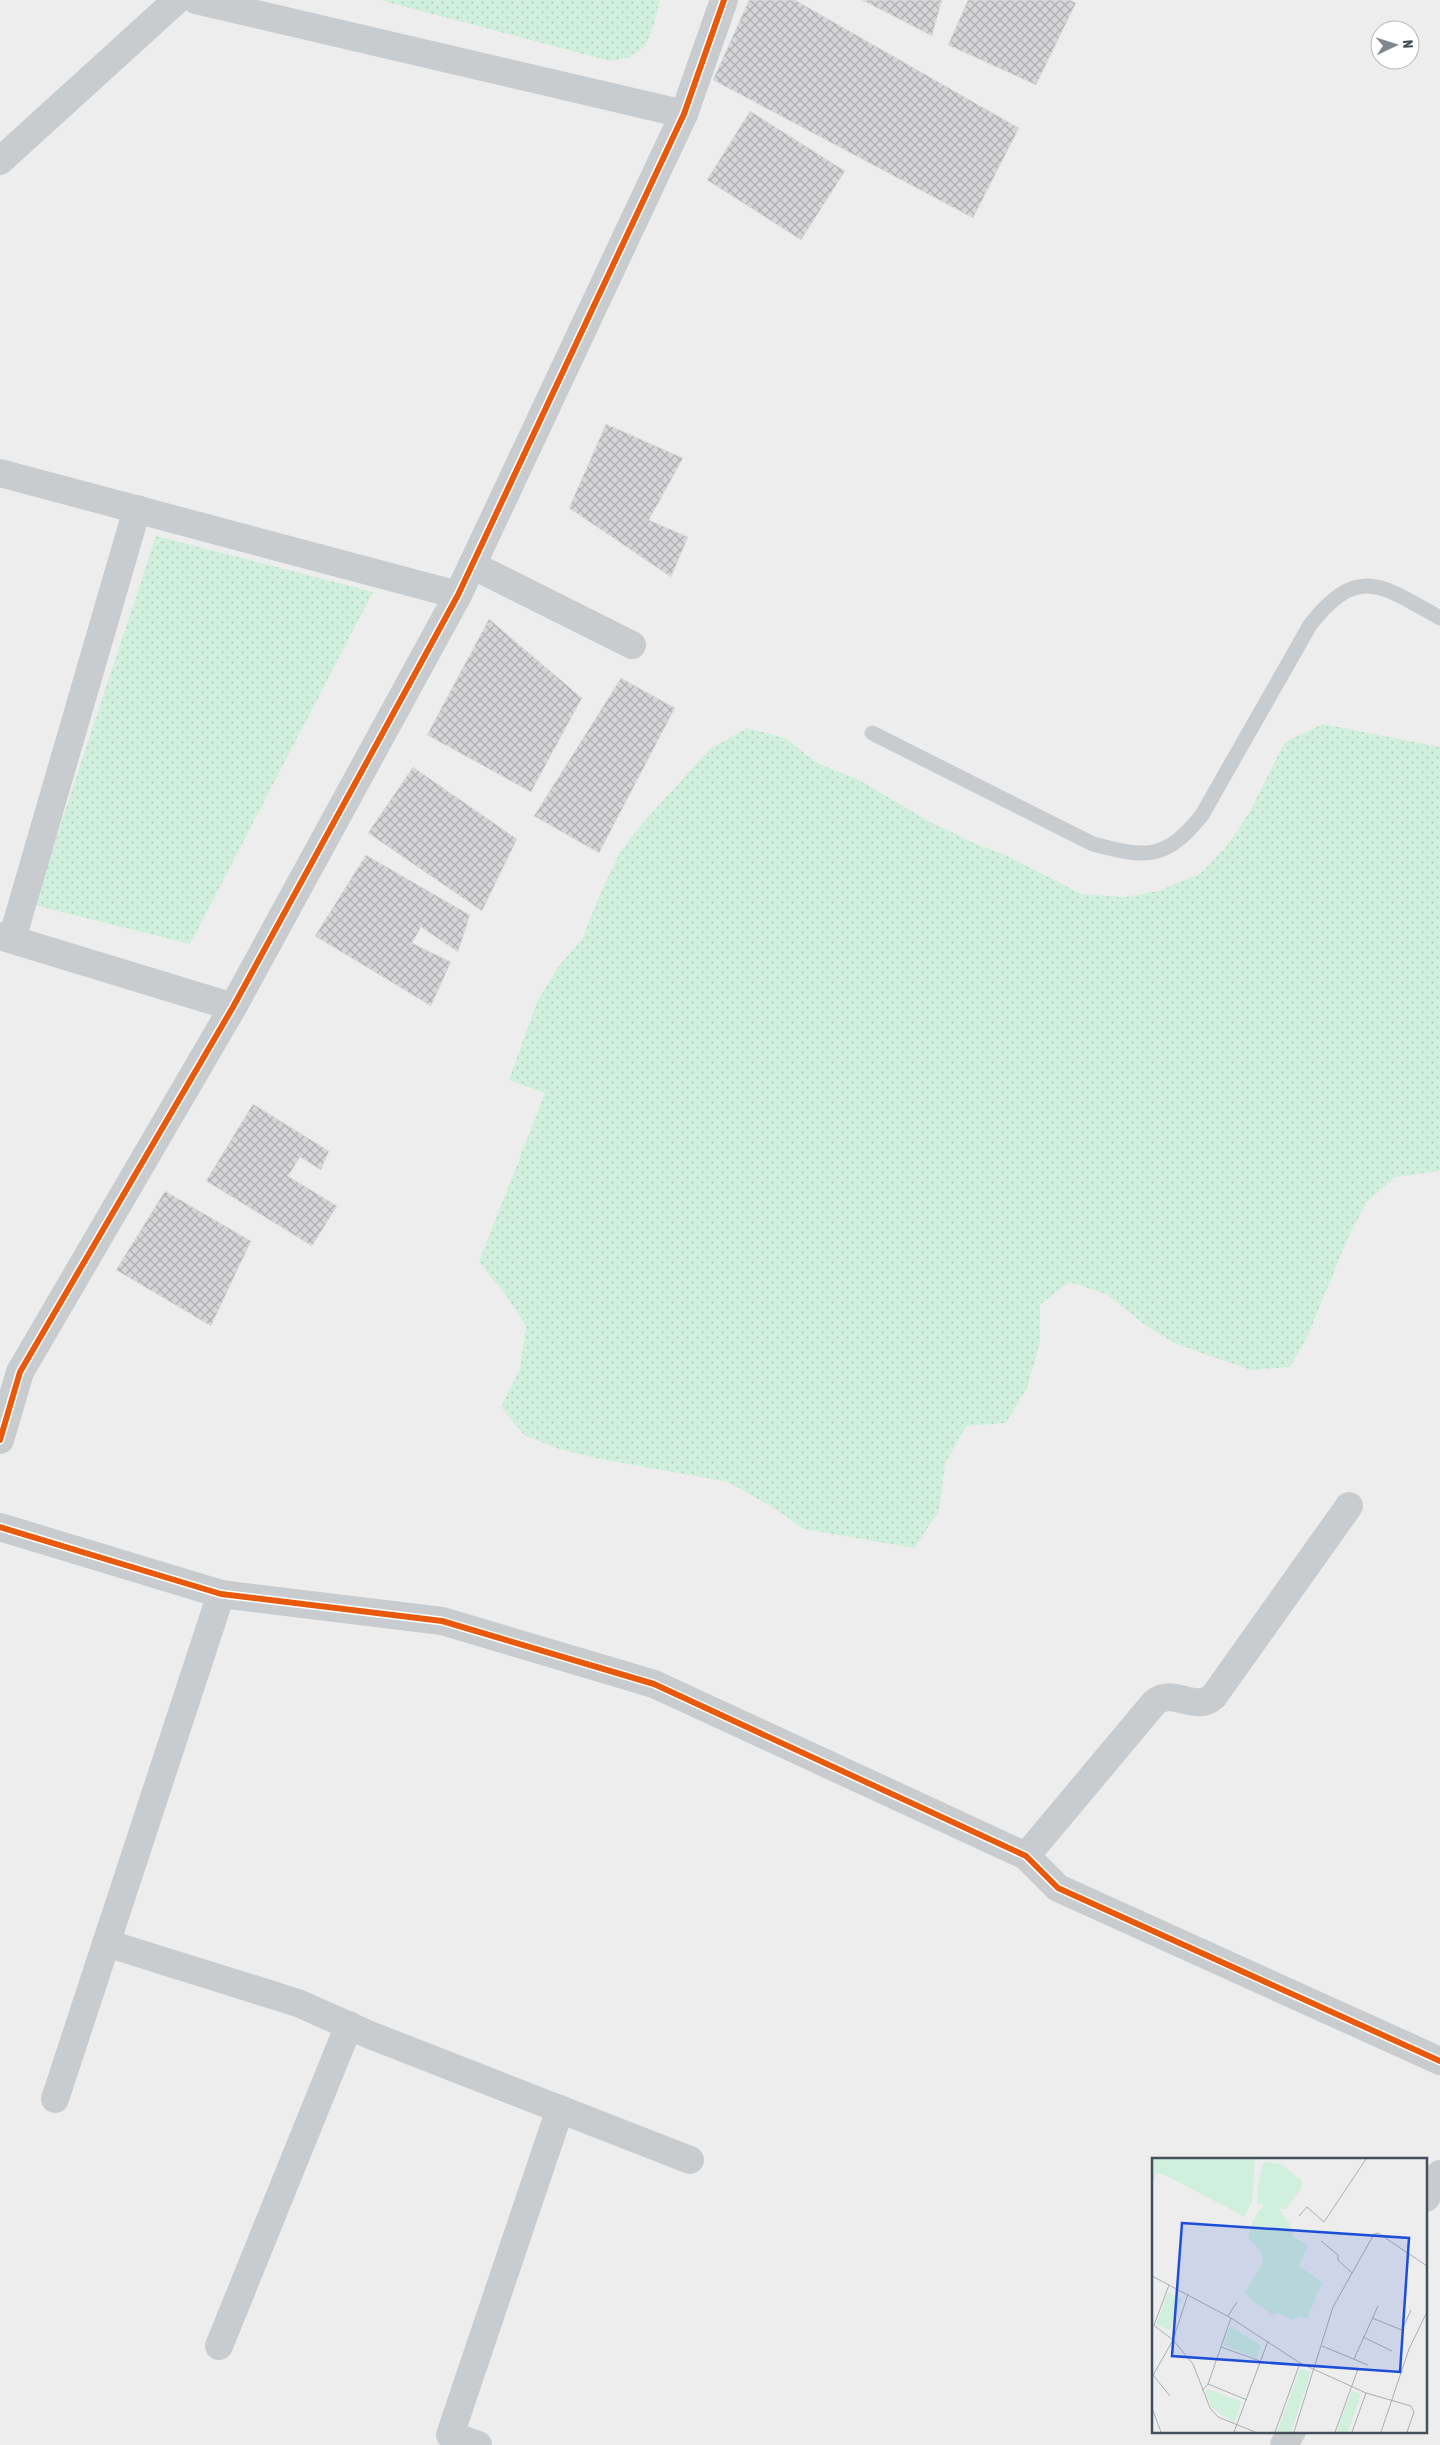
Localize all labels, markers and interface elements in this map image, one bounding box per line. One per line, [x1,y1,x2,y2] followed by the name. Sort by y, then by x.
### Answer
[1370,20,1420,70] north arrow
[1400,39,1416,49] text: N
[1152,2158,1428,2432] inset map

